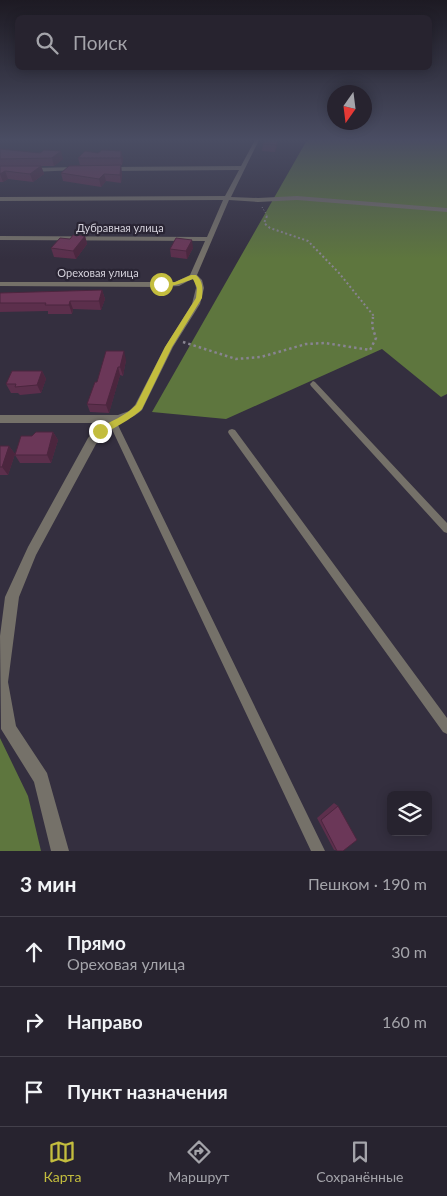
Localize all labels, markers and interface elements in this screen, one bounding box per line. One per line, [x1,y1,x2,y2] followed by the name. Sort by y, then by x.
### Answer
[15,15,432,70] search box
[33,29,61,57] icon: search
[73,31,127,54] text: Поиск
[327,85,372,130] north arrow
[76,221,164,234] street label: Дубравная улица
[57,266,139,279] street label: Ореховая улица
[150,273,173,296] route start
[89,420,112,443] route end
[387,791,432,836] map controls
[387,791,432,836] button: layers
[20,871,77,896] text: 3 мин
[308,874,427,893] text: Пешком · 190 m
[67,931,126,954] text: Прямо
[20,938,48,966] icon: ahead
[391,942,427,961] text: 30 m
[67,954,185,973] text: Ореховая улица
[20,1008,48,1036] icon: right
[67,1010,143,1033] text: Направо
[382,1012,427,1031] text: 160 m
[20,1078,48,1106] icon: arrive
[67,1080,228,1103] text: Пункт назначения
[43,1138,81,1185] tab: Карта
[168,1138,229,1185] tab: Маршрут
[316,1138,403,1185] tab: Сохранённые

